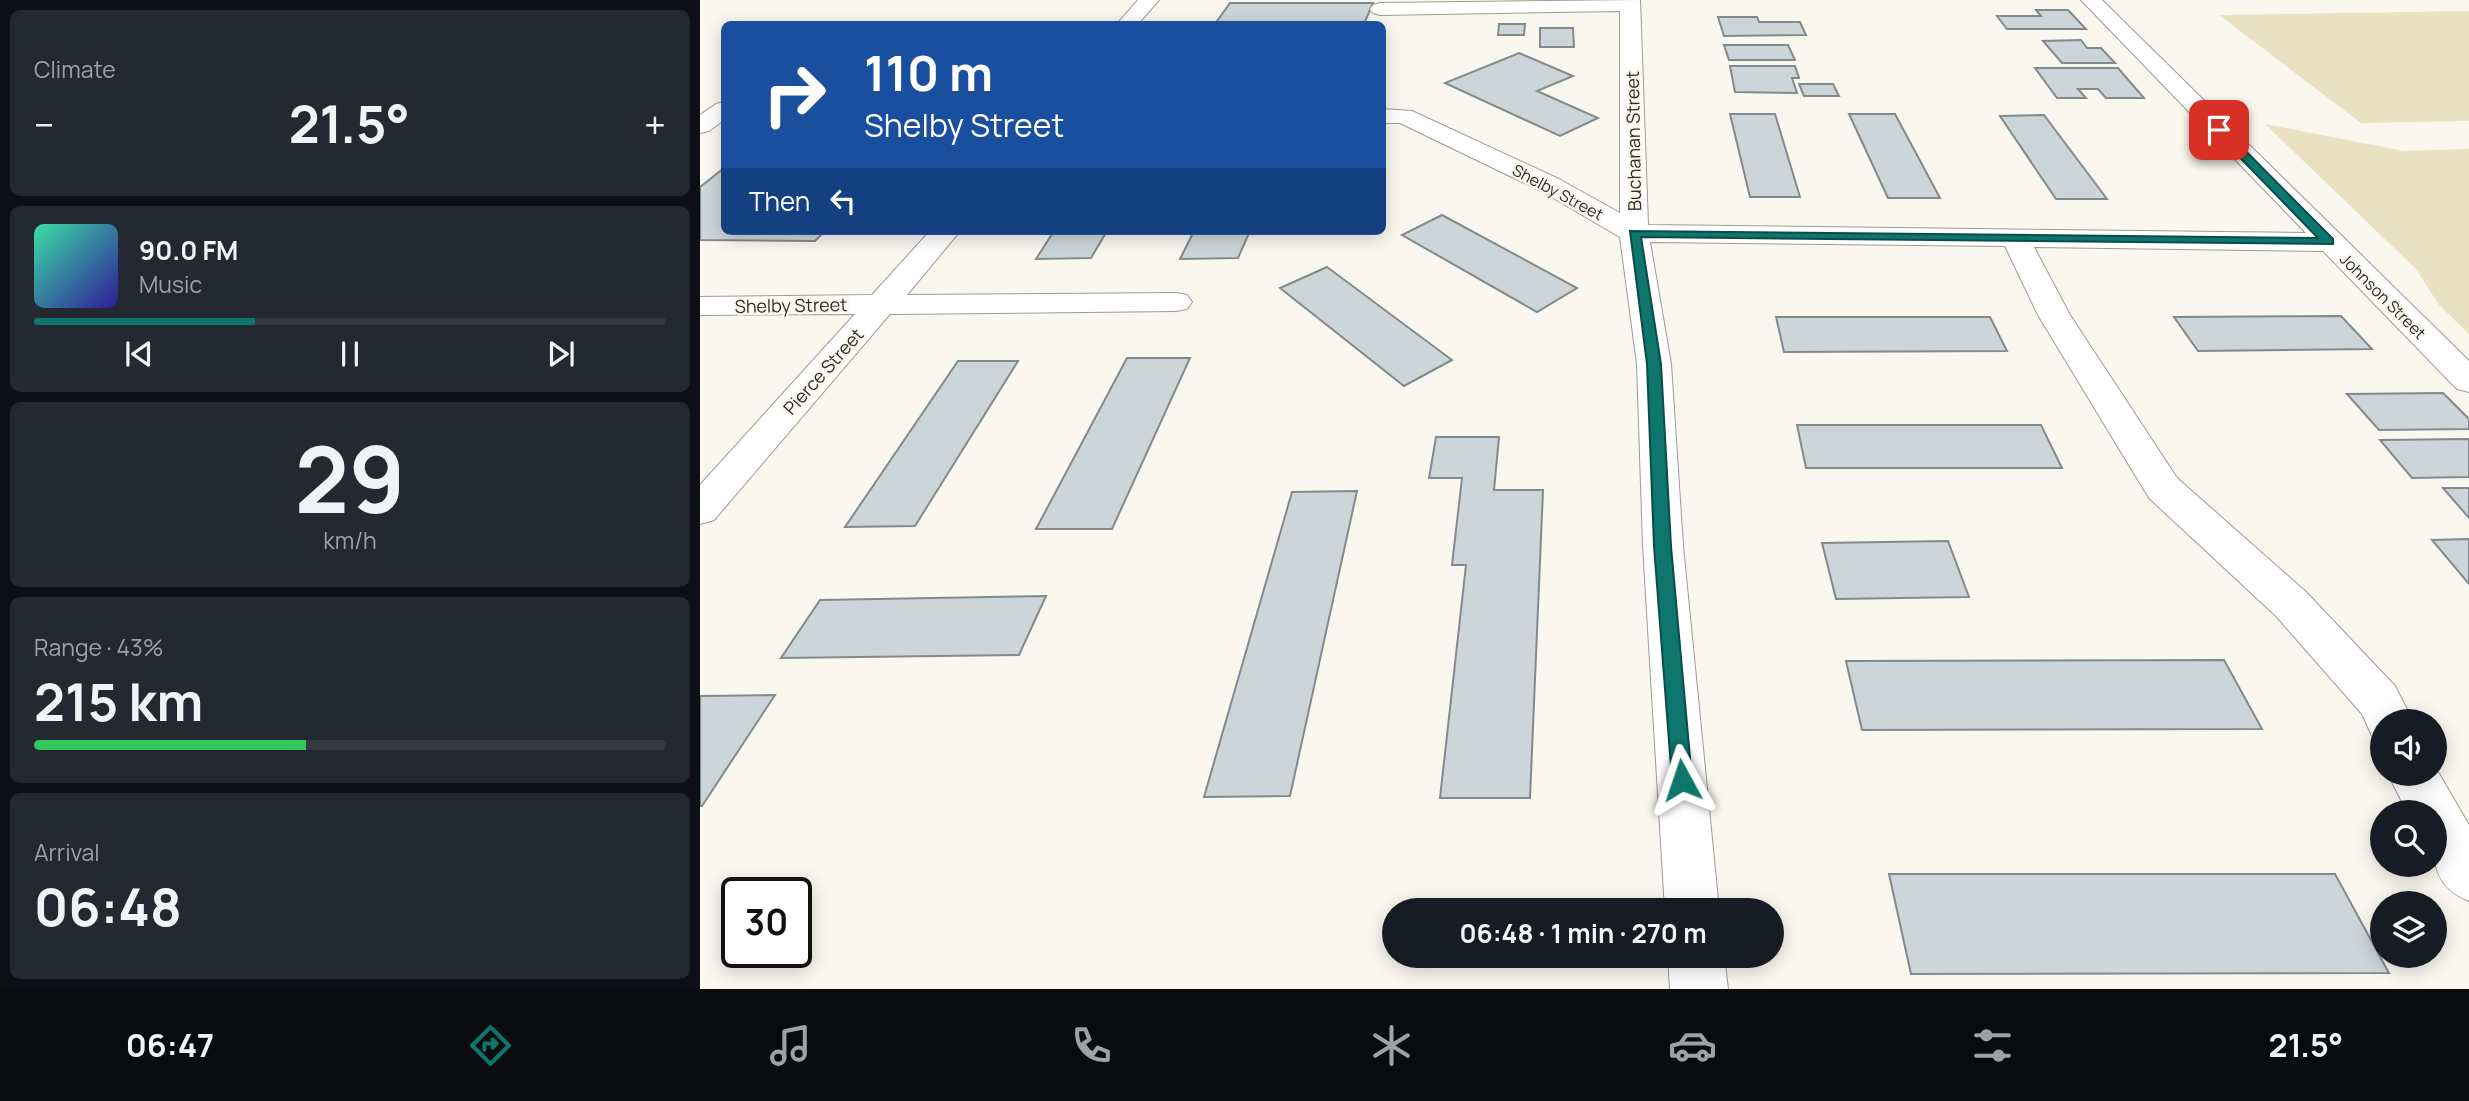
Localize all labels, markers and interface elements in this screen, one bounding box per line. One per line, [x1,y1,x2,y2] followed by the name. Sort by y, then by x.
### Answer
[864,39,993,106] text: 110 m
[749,49,840,140] icon: right
[34,53,116,85] text: Climate
[1620,71,1646,211] street label: Buchanan Street
[289,88,410,159] text: 21.5°
[34,98,55,150] text: −
[644,98,666,150] text: +
[2189,100,2249,160] pin
[864,103,1064,147] text: Shelby Street
[2200,111,2238,149] icon: arrive
[1509,159,1607,225] street label: Shelby Street
[824,182,862,220] icon: left
[749,183,810,219] text: Then
[139,232,238,268] text: 90.0 FM
[2335,248,2431,344] street label: Johnson Street
[139,268,202,300] text: Music
[734,292,848,318] street label: Shelby Street
[778,323,868,419] street label: Pierce Street
[120,335,158,373] icon: previous
[331,335,369,373] icon: pause
[542,335,580,373] icon: next
[295,416,405,540] text: 29
[323,524,377,556] text: km/h
[34,631,163,663] text: Range · 43%
[34,666,203,737] text: 215 km
[2370,709,2447,968] map controls
[2370,709,2447,786] button: sound
[1645,743,1719,817] position arrow
[2370,800,2447,877] button: search
[34,836,100,868] text: Arrival
[34,871,182,942] text: 06:48
[721,877,812,968] speed limit sign: 30
[2370,891,2447,968] button: layers
[1459,915,1707,951] text: 06:48 · 1 min · 270 m
[466,1021,515,1070] icon: directions
[766,1021,815,1070] icon: music
[1067,1021,1116,1070] icon: phone
[1367,1021,1416,1070] icon: climate
[1668,1021,1717,1070] icon: car
[1968,1021,2017,1070] icon: filters
[126,1023,214,1067] text: 06:47
[2269,1023,2343,1067] text: 21.5°

